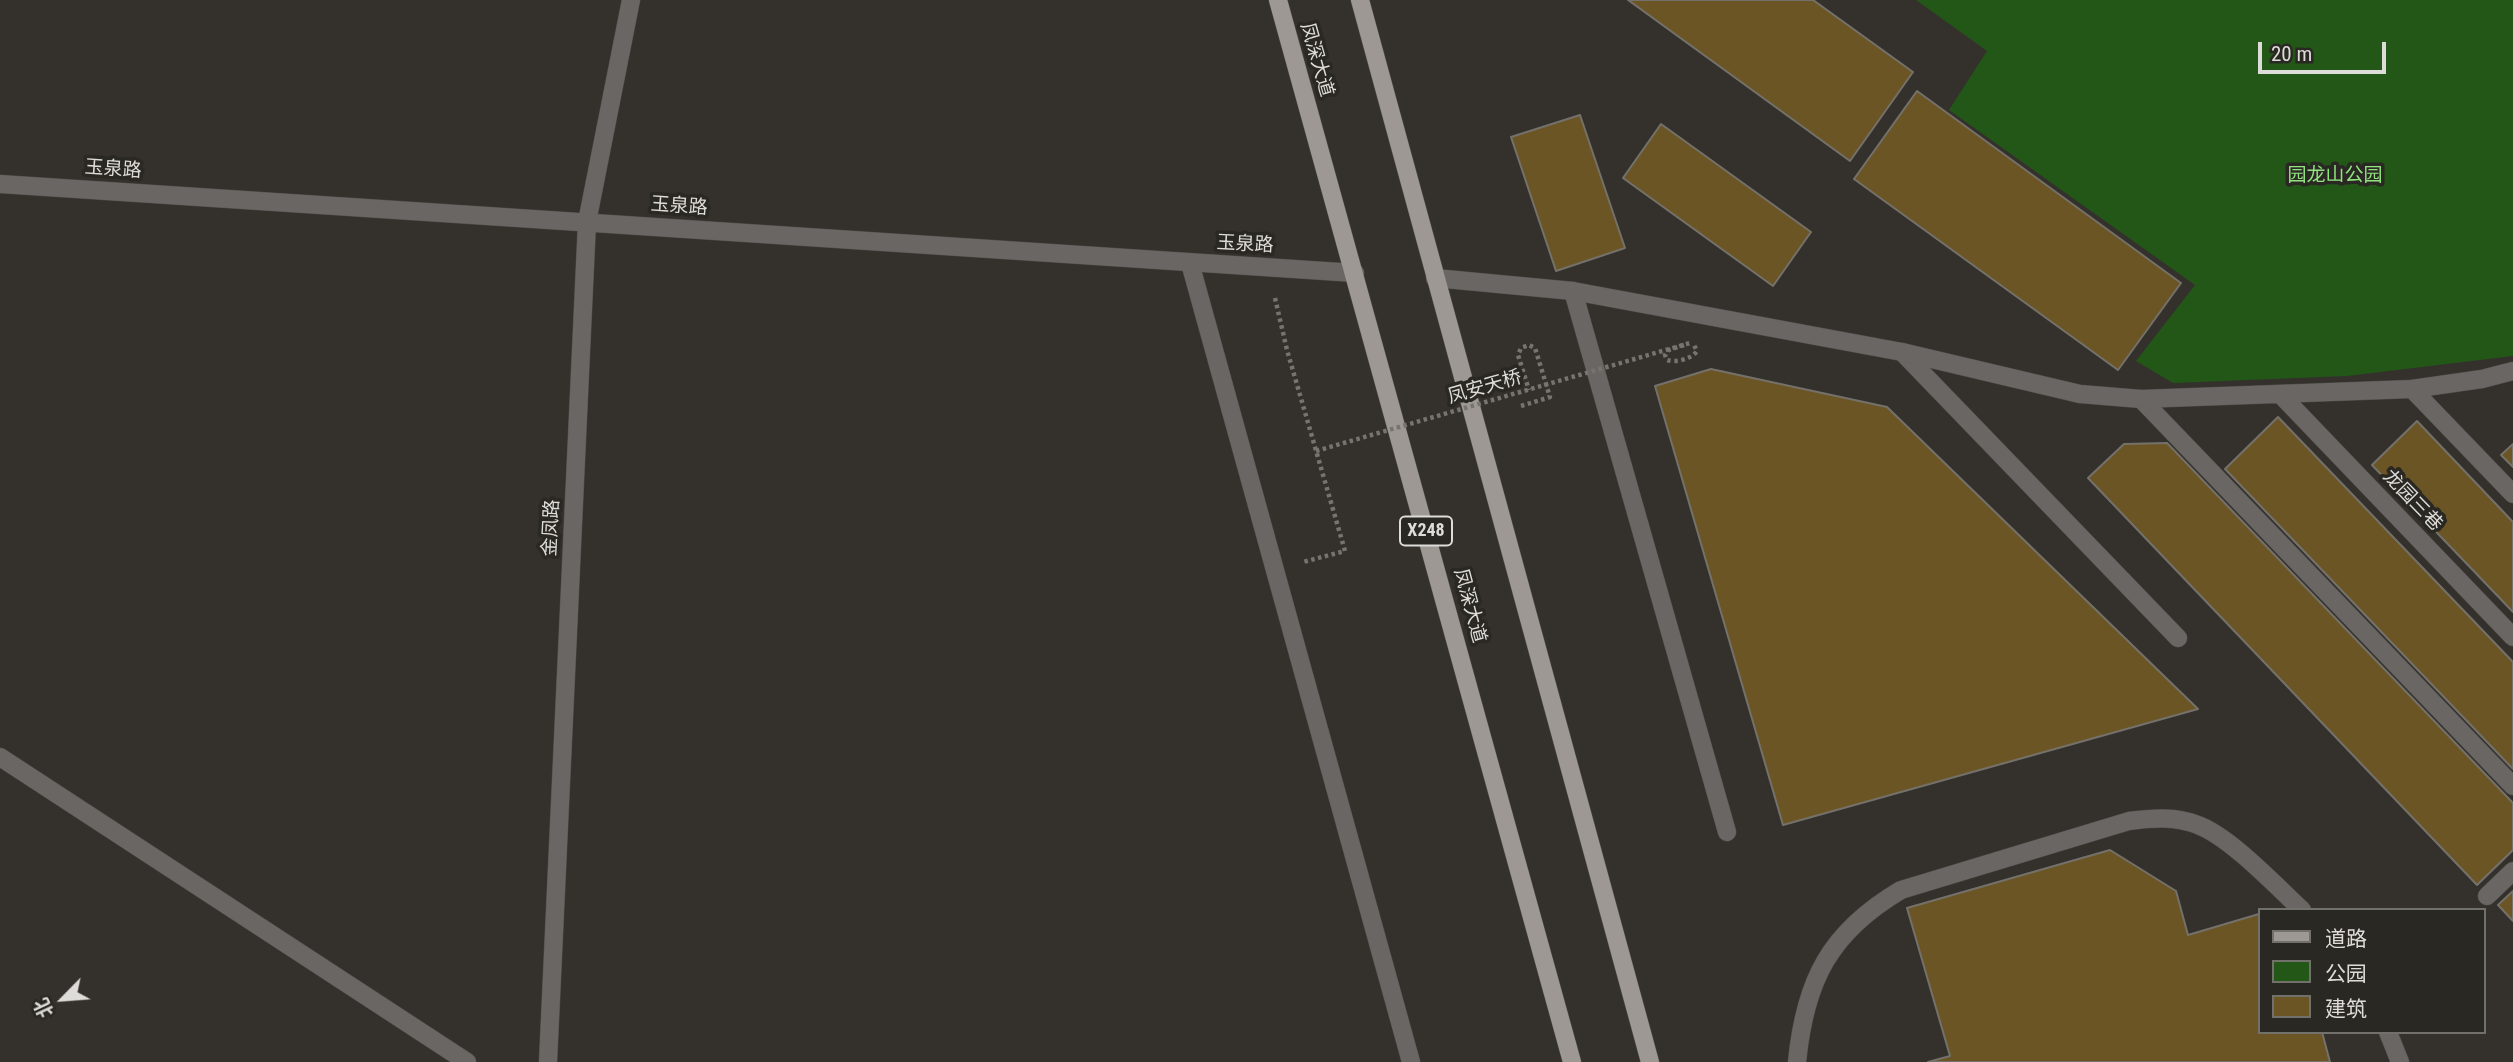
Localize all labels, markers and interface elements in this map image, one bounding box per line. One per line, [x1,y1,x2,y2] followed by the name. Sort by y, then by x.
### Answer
[1295,20,1337,100] street label: 凤深大道
[2261,28,2389,72] scale bar
[2271,42,2312,66] text: 20 m
[84,157,142,183] street label: 玉泉路
[2288,165,2382,187] park label: 园龙山公园
[650,194,708,220] street label: 玉泉路
[1216,232,1274,258] street label: 玉泉路
[1445,367,1525,409] street label: 凤安天桥
[2377,466,2447,536] street label: 龙园三巷
[539,499,565,557] street label: 金凤路
[1400,516,1452,546] road number: X248
[1448,566,1490,646] street label: 凤深大道
[2258,908,2485,1034] legend
[2325,927,2367,951] text: 道路
[2325,962,2367,986] text: 公园
[28,964,98,1034] north arrow
[29,995,58,1022] text: 北
[2325,997,2367,1021] text: 建筑

